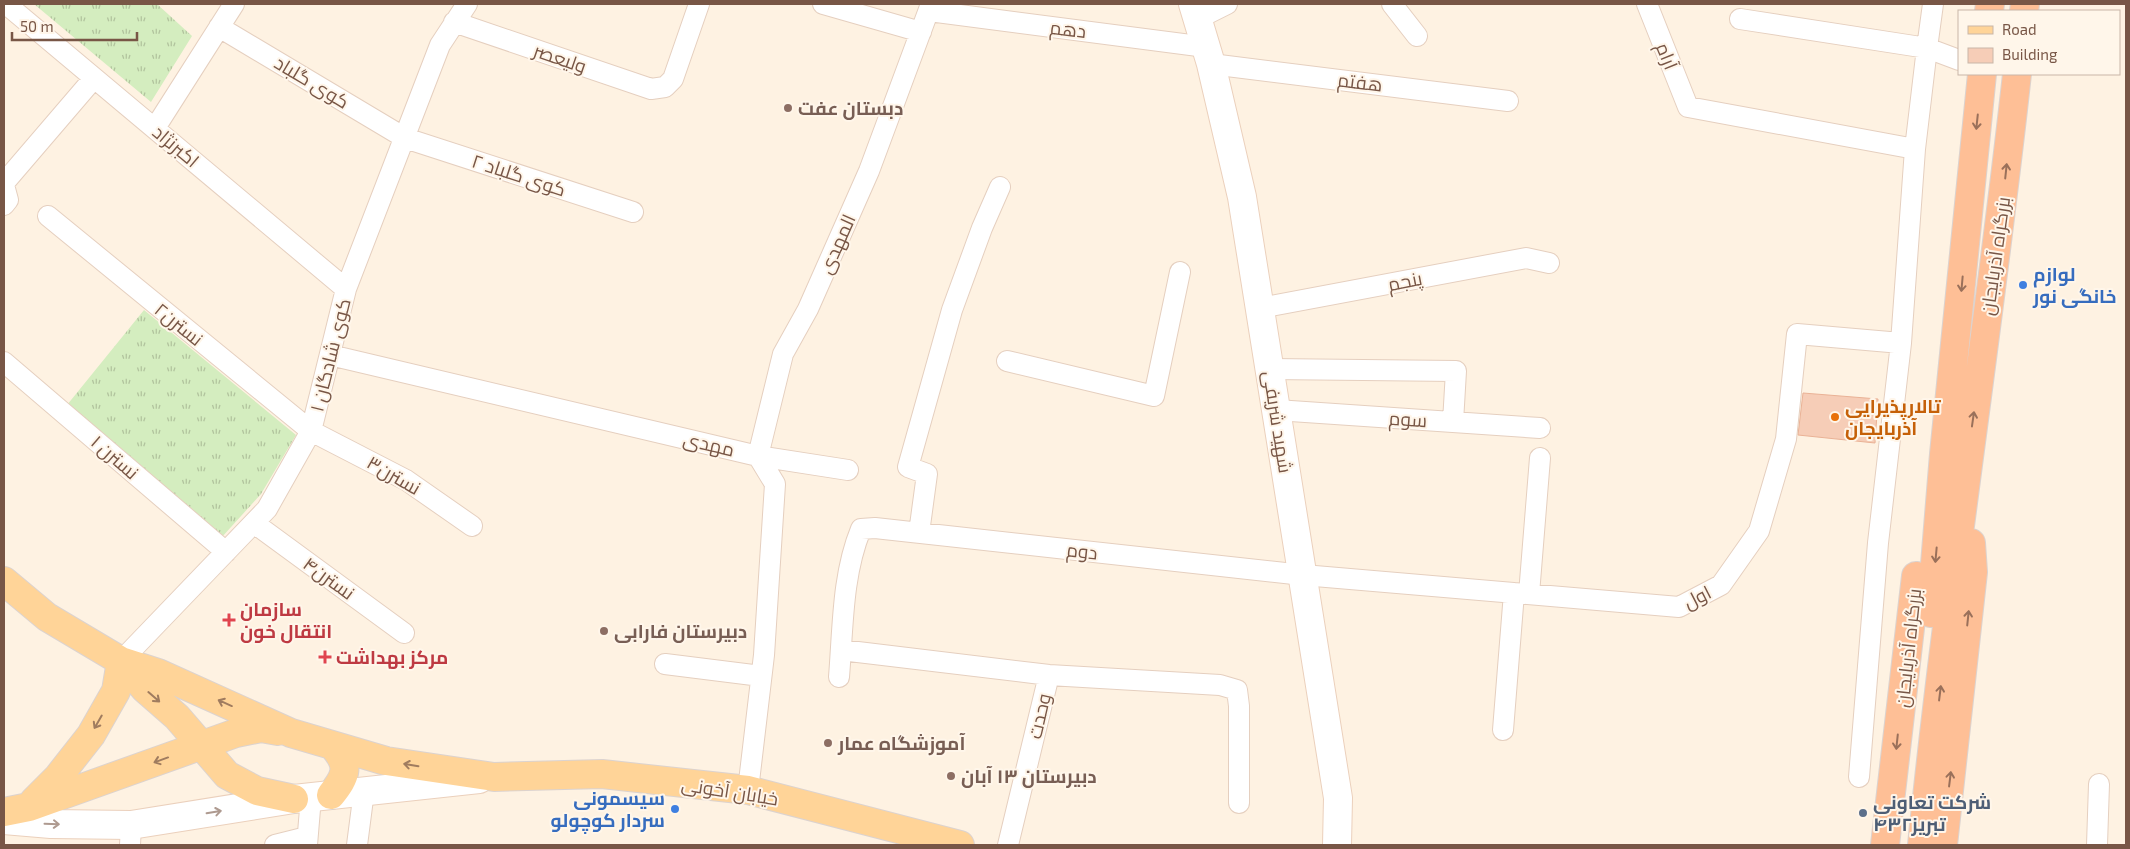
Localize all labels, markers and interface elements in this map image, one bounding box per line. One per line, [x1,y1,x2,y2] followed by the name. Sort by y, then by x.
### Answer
[12,10,138,42] scale bar
[1958,10,2120,75] legend
[1048,15,1088,45] street label: دهم
[20,17,54,35] text: 50 m
[2002,20,2037,38] text: Road
[529,37,590,78] street label: ولیعصر
[1649,39,1683,74] street label: آرام
[2002,45,2058,63] text: Building
[270,50,354,114] street label: کوی گلباد
[1336,67,1384,99] street label: هفتم
[798,96,903,120] place label: دبستان عفت
[782,102,794,114] marker: دبستان عفت
[1972,114,1982,130] one-way arrow
[148,120,204,172] street label: اکبرنژاد
[469,149,569,201] street label: کوی گلباد ۲
[2001,163,2011,179] one-way arrow
[1975,195,2015,317] street label: بزرگراه آذربایجان
[813,210,861,278] street label: المهدی
[2032,262,2116,308] place label: لوازم خانگی نور
[1386,266,1425,298] street label: پنجم
[1957,276,1967,292] one-way arrow
[2017,279,2029,291] marker: لوازم خانگی نور
[304,296,356,414] street label: کوی شادگان ۱
[150,297,208,351] street label: نسترن۲
[1258,369,1298,475] street label: شهید شریفی
[1845,394,1942,440] place label: تالارپذیرایی آذربایجان
[1388,406,1428,434] street label: سوم
[1829,411,1841,423] marker: تالارپذیرایی آذربایجان
[1968,411,1978,427] one-way arrow
[681,426,737,462] street label: مهدی
[86,430,144,484] street label: نسترن ۱
[363,450,425,500] street label: نسترن۳
[1065,537,1099,567] street label: دوم
[1931,546,1941,562] one-way arrow
[298,551,360,605] street label: نسترن۴
[1679,580,1715,614] street label: اول
[1890,587,1926,709] street label: بزرگراه آذربایجان
[240,597,332,644] place label: سازمان انتقال خون
[1964,610,1973,626] one-way arrow
[222,613,236,627] marker: سازمان انتقال خون
[614,619,747,643] place label: دبیرستان فارابی
[598,625,610,637] marker: دبیرستان فارابی
[336,645,448,669] place label: مرکز بهداشت
[318,650,332,664] marker: مرکز بهداشت
[1935,685,1945,701] one-way arrow
[147,691,160,702] one-way arrow
[1022,691,1056,741] street label: وحدت
[218,698,233,708] one-way arrow
[93,714,103,729] one-way arrow
[837,731,965,756] place label: آموزشگاه عمار
[1892,734,1902,750] one-way arrow
[822,737,834,749] marker: آموزشگاه عمار
[154,756,169,765] one-way arrow
[404,760,420,770] one-way arrow
[961,764,1097,788] place label: دبیرستان ۱۳ آبان
[945,770,957,782] marker: دبیرستان ۱۳ آبان
[680,771,780,811] street label: خیابان آخونی
[1945,772,1955,788] one-way arrow
[551,786,665,834] place label: سیسمونی سردار کوچولو
[1873,790,1991,836] place label: شرکت تعاونی ۴۳۲تبریز
[669,803,681,815] marker: سیسمونی سردار کوچولو
[206,807,222,817] one-way arrow
[1857,807,1869,819] marker: شرکت تعاونی ۴۳۲تبریز
[44,819,60,828] one-way arrow

